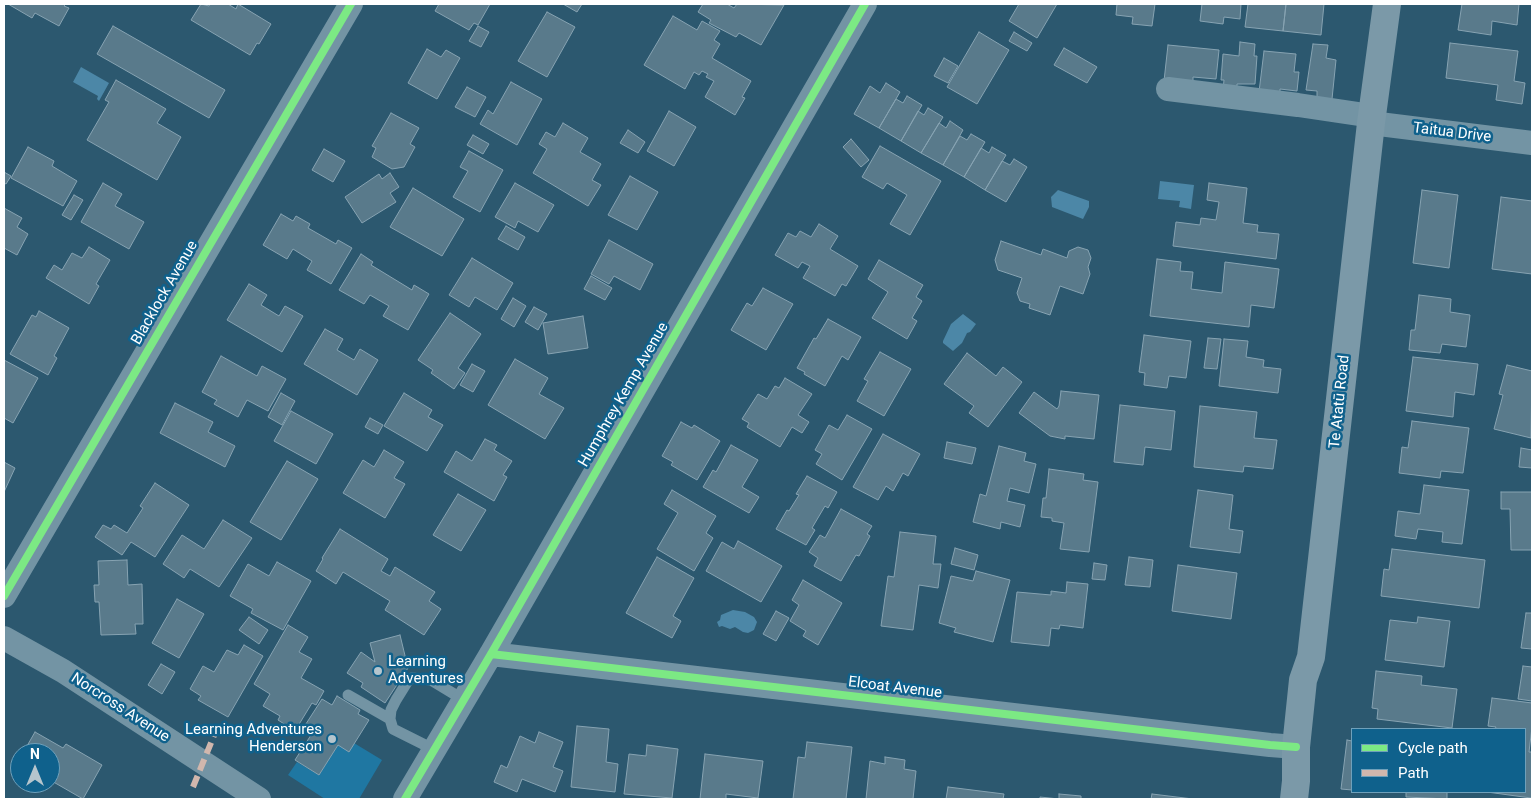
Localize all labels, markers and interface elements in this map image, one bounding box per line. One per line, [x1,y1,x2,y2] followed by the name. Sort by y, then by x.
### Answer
[1412,119,1492,147] street label: Taitua Drive
[128,238,202,348] street label: Blacklock Avenue
[575,320,673,470] street label: Humphrey Kemp Avenue
[1326,354,1354,450] street label: Te Atatū Road
[388,653,463,688] place label: Learning Adventures
[372,665,384,677] marker: Learning Adventures
[67,669,173,747] street label: Norcross Avenue
[847,673,943,703] street label: Elcoat Avenue
[185,721,322,756] place label: Learning Adventures Henderson
[1351,728,1526,793] legend
[326,733,338,745] marker: Learning Adventures Henderson
[1398,739,1468,757] text: Cycle path
[10,743,60,793] north arrow
[30,746,40,762] text: N
[1398,764,1429,782] text: Path

